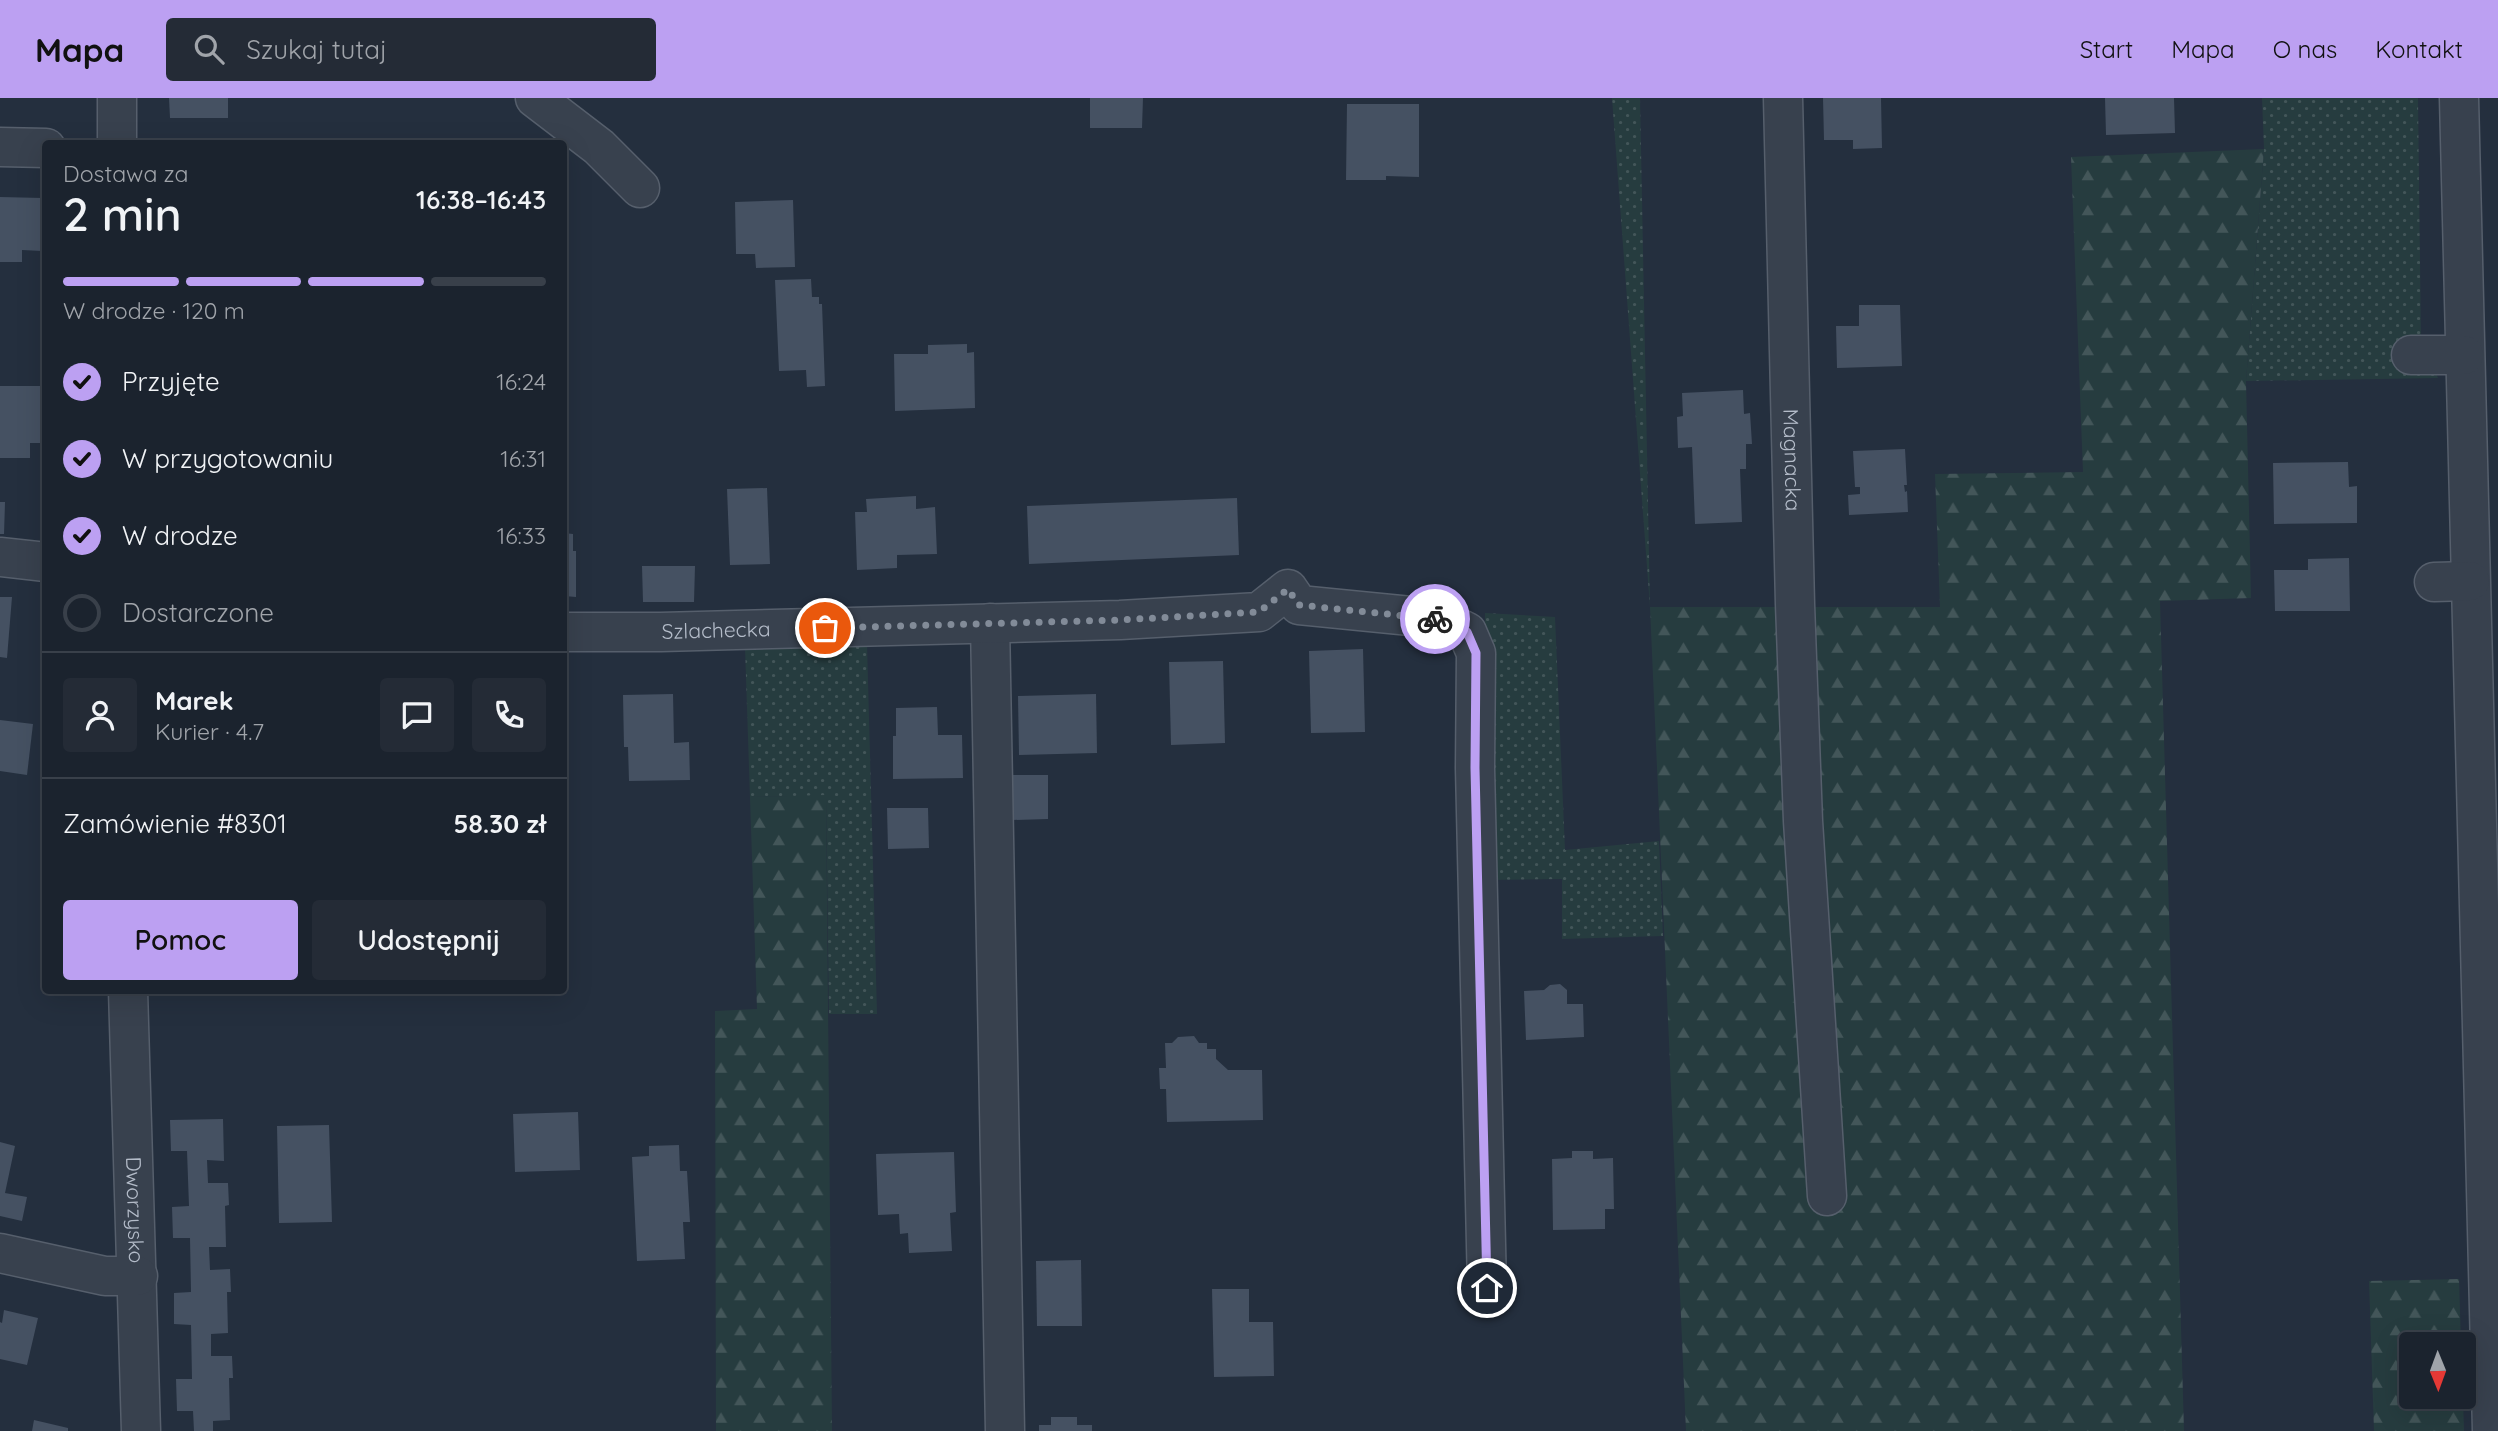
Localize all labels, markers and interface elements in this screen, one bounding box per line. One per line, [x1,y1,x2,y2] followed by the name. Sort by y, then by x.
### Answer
[166,18,656,81] search box
[35,29,124,70] text: Mapa
[190,30,228,68] icon: search
[246,33,387,66] text: Szukaj tutaj
[2080,34,2133,64] text: Start
[2171,34,2235,64] text: Mapa
[2273,34,2337,64] text: O nas
[2375,34,2463,64] text: Kontakt
[63,159,189,188] text: Dostawa za
[416,183,546,216] text: 16:38–16:43
[63,185,182,243] text: 2 min
[63,296,245,325] text: W drodze · 120 m
[63,363,101,401] icon: check
[122,365,220,398] text: Przyjęte
[496,367,546,396] text: 16:24
[1778,408,1807,512] street label: Magnacka
[63,440,101,478] icon: check
[122,442,333,475] text: W przygotowaniu
[500,444,546,473] text: 16:31
[63,517,101,555] icon: check
[122,519,238,552] text: W drodze
[497,521,546,550] text: 16:33
[1400,584,1470,654] courier
[122,596,274,629] text: Dostarczone
[795,598,855,658] pin
[1416,600,1454,638] icon: bike
[806,609,844,647] icon: bag
[661,615,771,644] street label: Szlachecka
[63,678,137,752] button: person
[380,678,454,752] button: chat
[472,678,546,752] button: phone
[155,684,233,717] text: Marek
[155,717,264,746] text: Kurier · 4.7
[63,807,287,840] text: Zamówienie #8301
[453,807,546,840] text: 58.30 zł
[63,900,298,980] button: Pomoc
[312,900,546,980] button: Udostępnij
[121,1156,150,1264] street label: Dworzysko
[1457,1258,1517,1318] pin
[1468,1269,1506,1307] icon: home
[2399,1332,2476,1409] north arrow
[2399,1332,2476,1409] map controls

